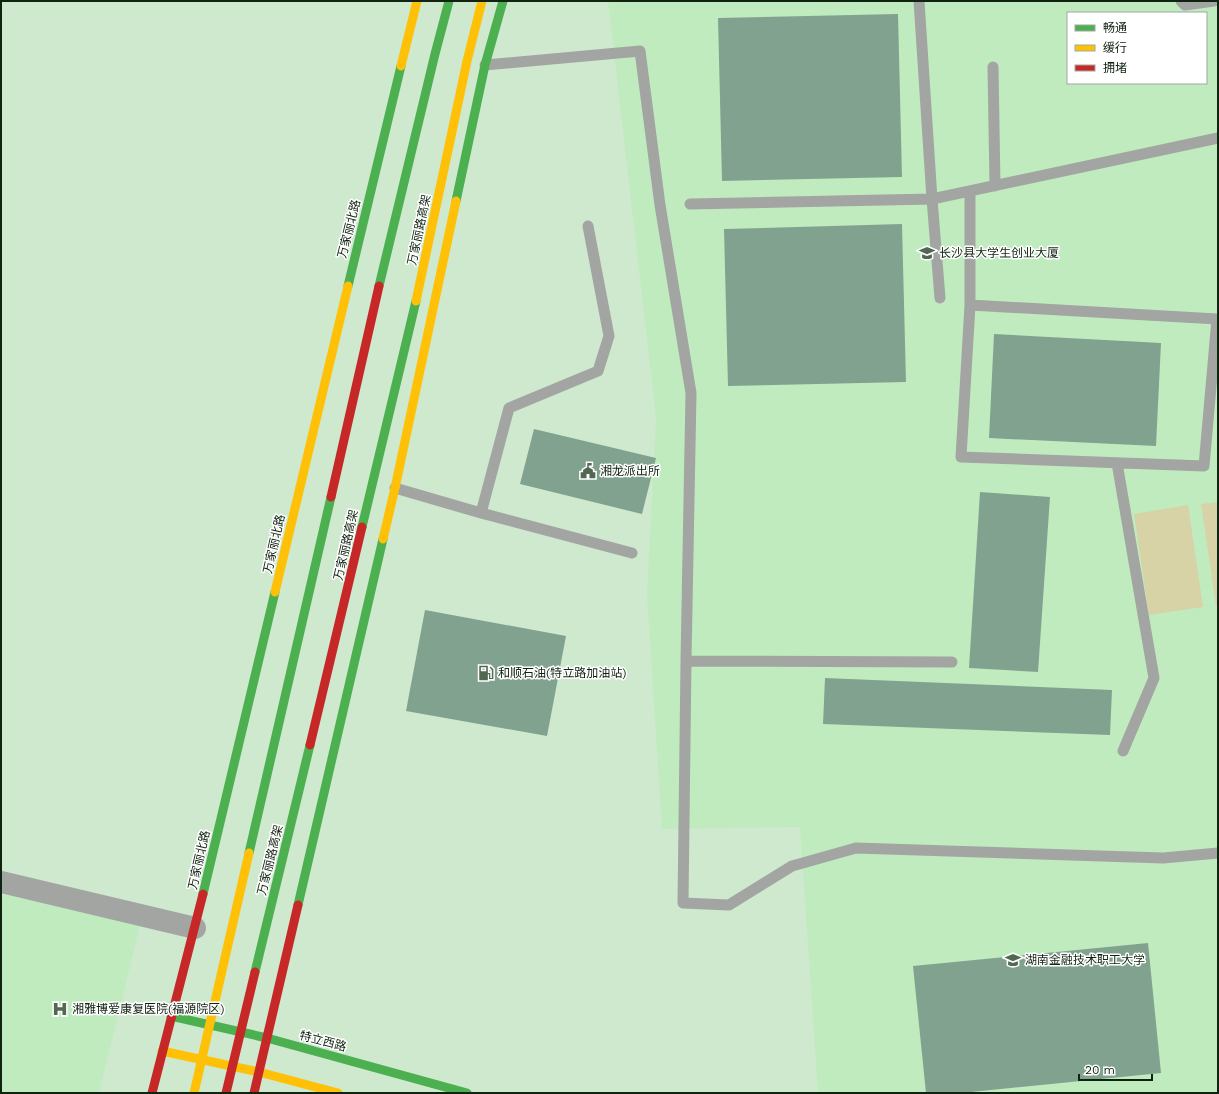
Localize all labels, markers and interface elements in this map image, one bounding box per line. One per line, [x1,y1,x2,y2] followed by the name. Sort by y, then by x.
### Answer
[1067,12,1207,84] legend
[1103,21,1127,35] text: 畅通
[1103,41,1127,55] text: 缓行
[1103,61,1127,75] text: 拥堵
[405,193,433,267] street label: 万家丽路高架
[335,198,363,260] street label: 万家丽北路
[918,244,936,262] school or university icon: 长沙县大学生创业大厦
[939,246,1059,260] place label: 长沙县大学生创业大厦
[579,462,597,480] public building icon: 湘龙派出所
[600,464,660,478] place label: 湘龙派出所
[331,508,361,582] street label: 万家丽路高架
[260,513,288,575] street label: 万家丽北路
[477,664,495,682] fuel station icon: 和顺石油(特立路加油站)
[498,666,626,680] place label: 和顺石油(特立路加油站)
[254,823,286,897] street label: 万家丽路高架
[185,829,213,891] street label: 万家丽北路
[1004,951,1022,969] school or university icon: 湖南金融技术职工大学
[1025,953,1145,967] place label: 湖南金融技术职工大学
[51,1000,69,1018] hospital icon: 湘雅博爱康复医院(福源院区)
[72,1002,224,1016] place label: 湘雅博爱康复医院(福源院区)
[298,1028,348,1054] street label: 特立西路
[1079,1056,1152,1082] scale bar
[1085,1063,1115,1077] text: 20 m

